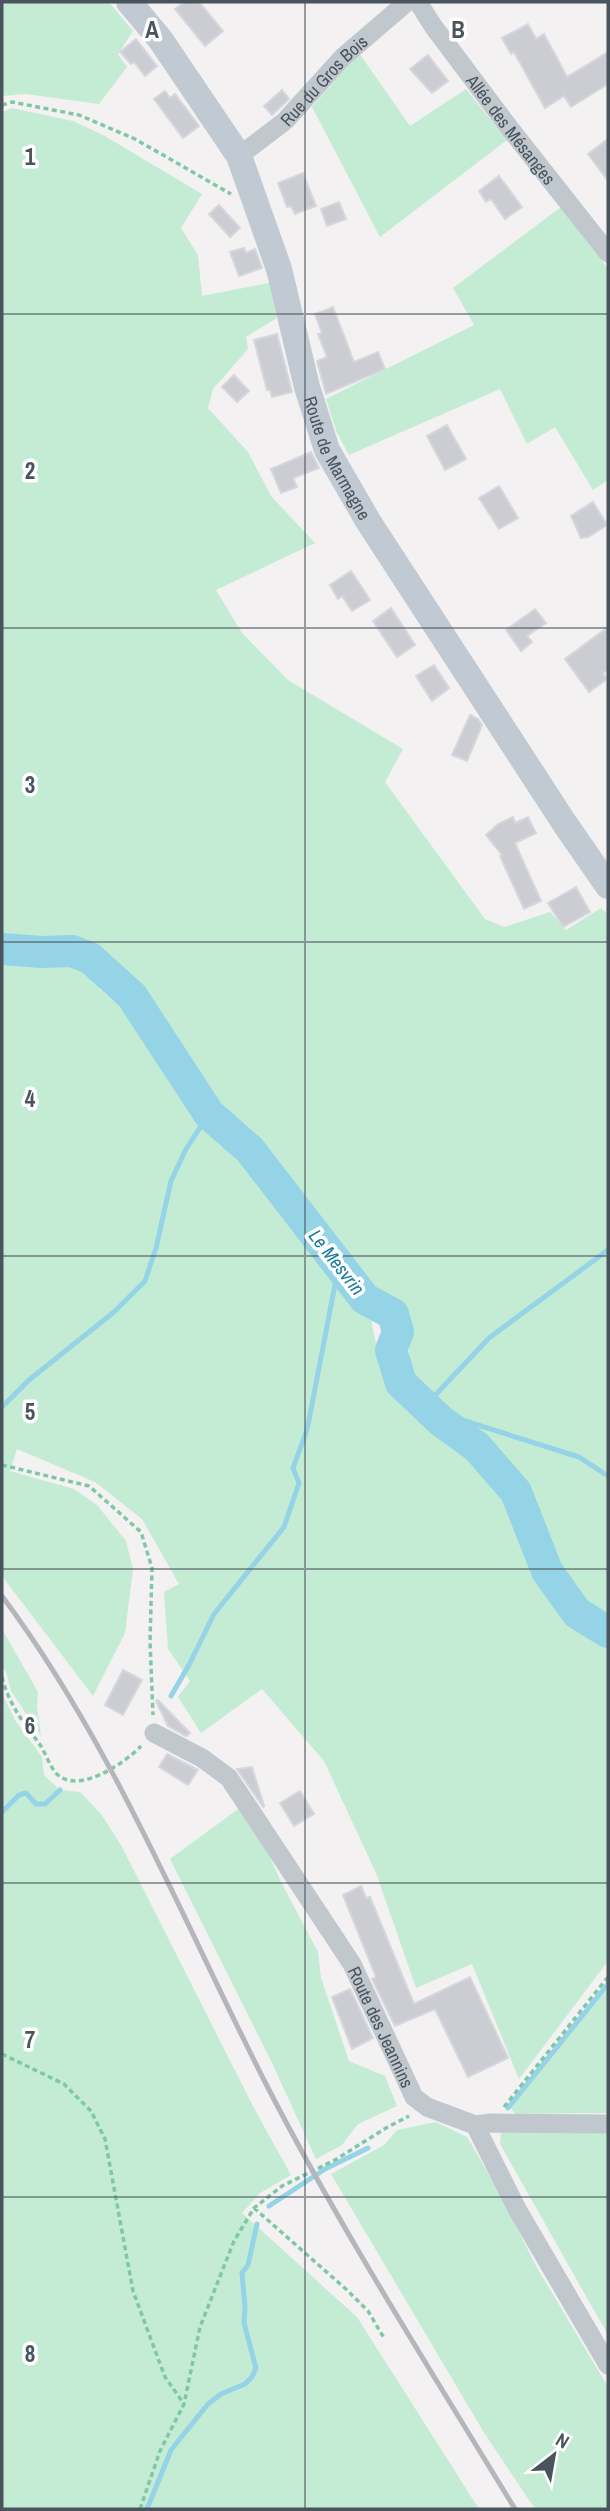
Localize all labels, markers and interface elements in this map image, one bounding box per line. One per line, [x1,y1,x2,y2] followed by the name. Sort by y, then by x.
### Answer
[145,14,159,45] text: A
[451,14,465,45] text: B
[274,29,373,131] street label: Rue du Gros Bois
[460,68,562,190] street label: Allée des Mésanges
[25,141,36,172] text: 1
[298,393,377,524] street label: Route de Marmagne
[25,455,35,486] text: 2
[25,769,35,800] text: 3
[25,1083,36,1114] text: 4
[303,1224,371,1300] water label: Le Mesvrin
[25,1396,35,1427] text: 5
[25,1710,35,1741] text: 6
[342,1962,420,2092] street label: Route des Jeannins
[25,2024,35,2055] text: 7
[25,2338,35,2369] text: 8
[519,2420,589,2490] north arrow
[551,2426,574,2454] text: N

